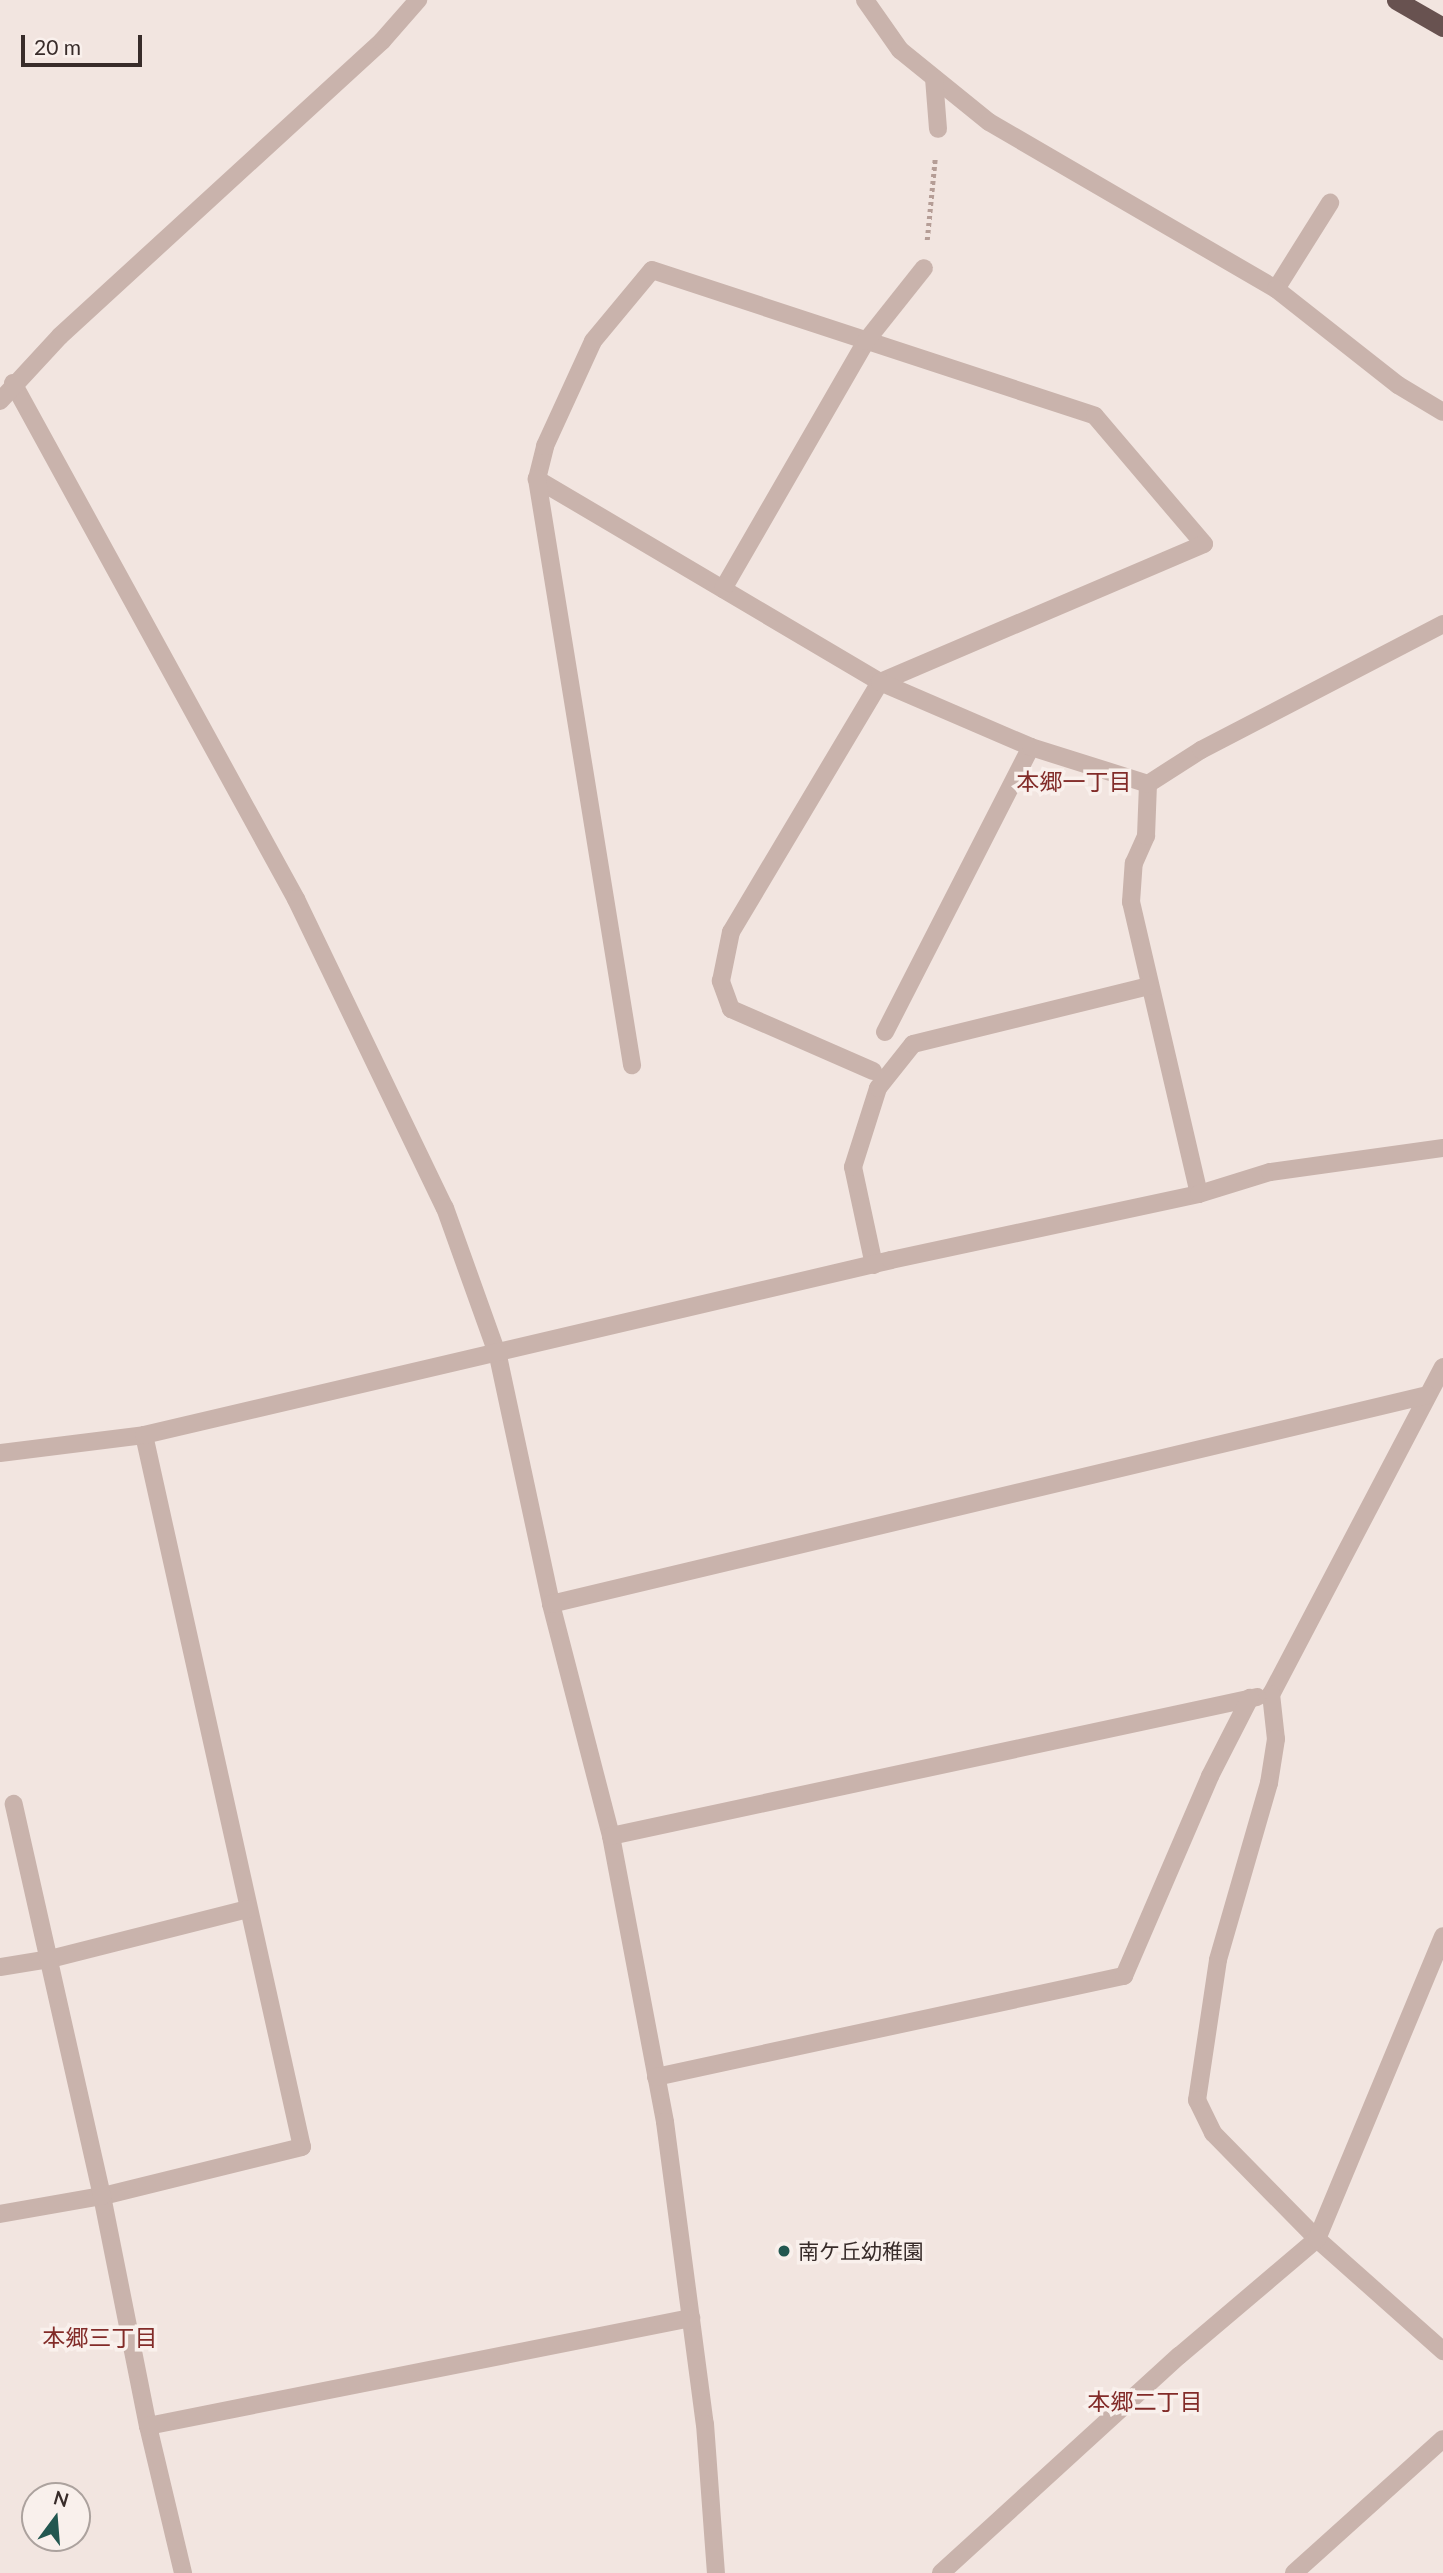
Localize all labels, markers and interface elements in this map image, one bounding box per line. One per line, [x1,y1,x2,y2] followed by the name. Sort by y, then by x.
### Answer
[24,21,145,65] scale bar
[34,34,81,59] text: 20 m
[1017,767,1131,795] district label: 本郷一丁目
[798,2238,924,2264] place label: 南ケ丘幼稚園
[776,2243,792,2259] marker: 南ケ丘幼稚園
[43,2323,157,2351] district label: 本郷三丁目
[1088,2387,1202,2415] district label: 本郷二丁目
[21,2482,91,2552] north arrow
[51,2485,72,2511] text: N

